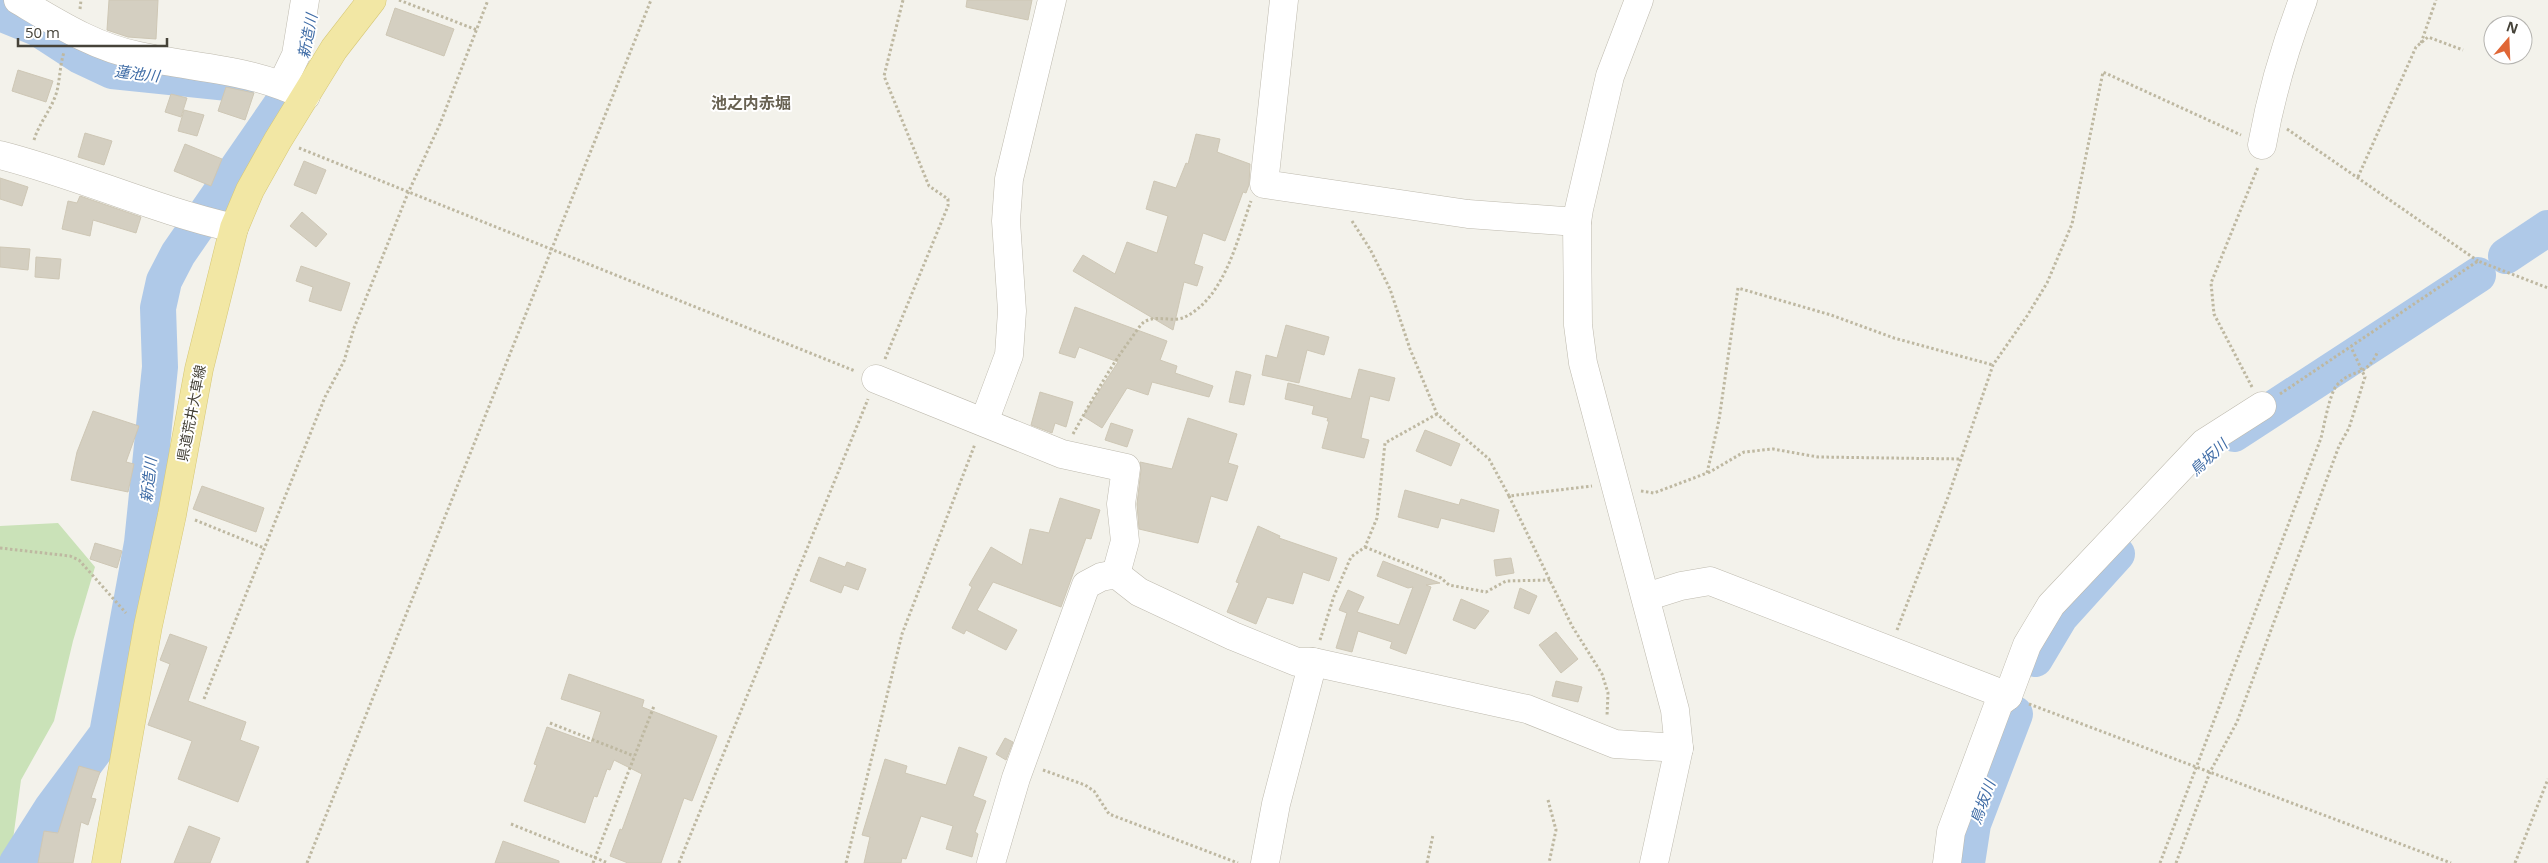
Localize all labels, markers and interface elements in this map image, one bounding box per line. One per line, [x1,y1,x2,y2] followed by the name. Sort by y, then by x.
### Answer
[293,10,321,60] water label: 新造川
[18,15,166,47] scale bar
[2483,15,2533,65] north arrow
[2504,16,2521,38] text: N
[25,22,60,42] text: 50 m
[113,60,163,86] water label: 蓮池川
[711,92,791,114] district label: 池之内赤堀
[172,363,210,463] street label: 県道荒井大草線
[2185,433,2233,480] water label: 鳥坂川
[136,455,161,503] water label: 新造川
[1965,776,2000,827] water label: 鳥坂川

